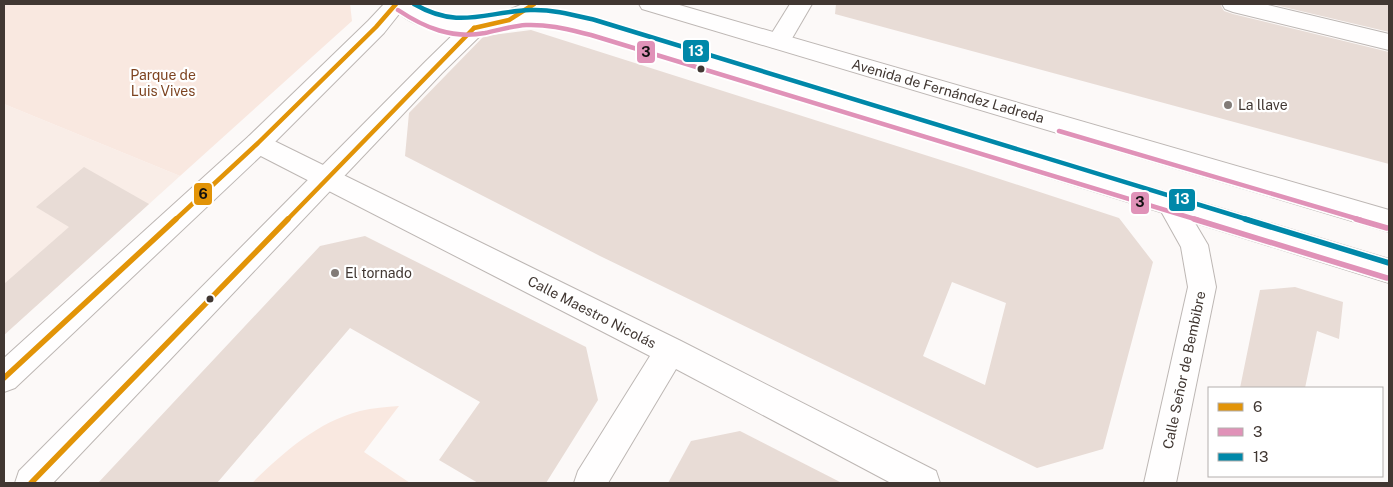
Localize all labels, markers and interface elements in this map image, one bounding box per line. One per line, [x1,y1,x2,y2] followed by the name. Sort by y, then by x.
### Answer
[682,39,710,63] line badge: 13
[636,40,656,64] line badge: 3
[688,43,704,59] text: 13
[641,44,651,60] text: 3
[850,56,1046,126] street label: Avenida de Fernández Ladreda
[696,64,706,74] unlabelled marker
[130,67,196,99] park label: Parque de Luis Vives
[1238,97,1288,113] place label: La llave
[1222,99,1234,111] marker: La llave
[193,182,213,206] line badge: 6
[198,186,208,202] text: 6
[1168,188,1196,212] line badge: 13
[1130,191,1150,215] line badge: 3
[1174,191,1190,207] text: 13
[1135,194,1145,210] text: 3
[345,265,412,281] place label: El tornado
[329,267,341,279] marker: El tornado
[525,273,659,351] street label: Calle Maestro Nicolás
[1159,289,1209,450] street label: Calle Señor de Bembibre
[205,294,215,304] unlabelled marker
[1208,387,1383,477] legend
[1253,398,1262,415] text: 6
[1253,423,1262,440] text: 3
[1253,448,1269,465] text: 13

